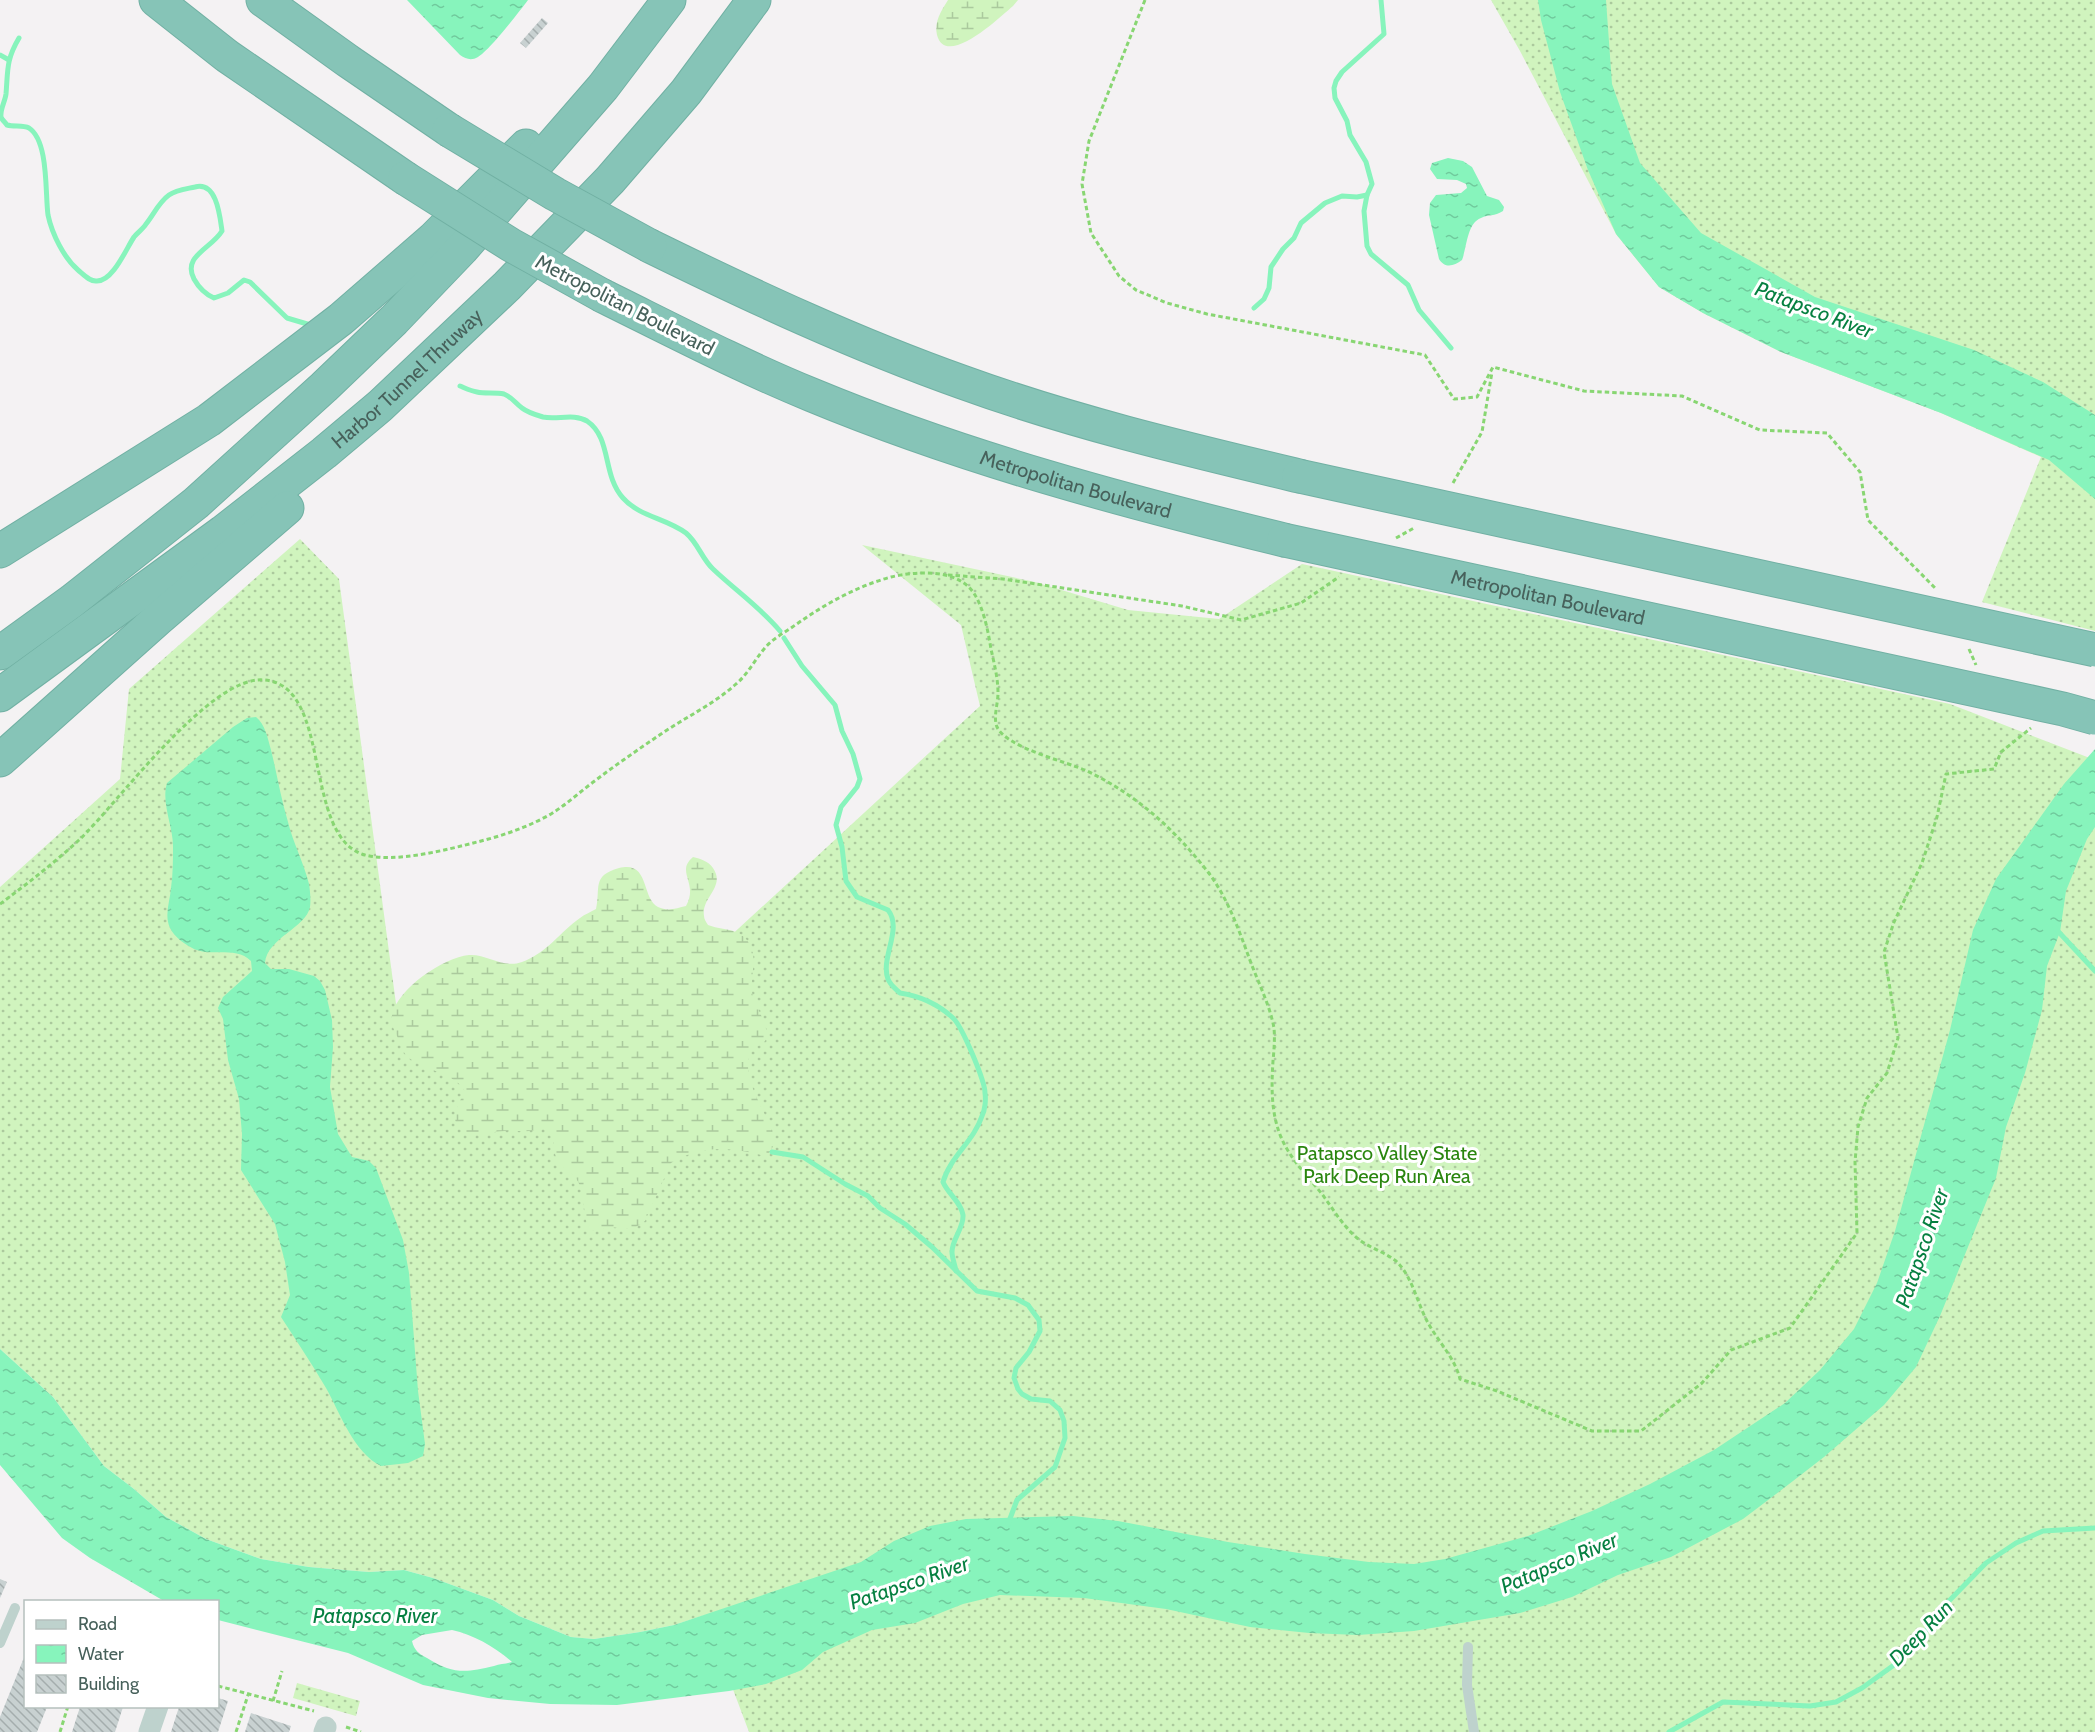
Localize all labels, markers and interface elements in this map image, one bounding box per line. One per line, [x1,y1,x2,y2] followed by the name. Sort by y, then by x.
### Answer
[531,249,719,361] street label: Metropolitan Boulevard
[1752,276,1878,344] water label: Patapsco River
[327,304,487,453] street label: Harbor Tunnel Thruway
[977,445,1174,523] street label: Metropolitan Boulevard
[1449,565,1647,630] street label: Metropolitan Boulevard
[1297,1141,1477,1188] park label: Patapsco Valley State Park Deep Run Area
[1889,1184,1954,1311] water label: Patapsco River
[1497,1526,1622,1598] water label: Patapsco River
[846,1550,973,1615] water label: Patapsco River
[1883,1595,1958,1671] water label: Deep Run
[24,1600,219,1708] legend
[313,1603,439,1628] water label: Patapsco River
[78,1613,117,1635] text: Road
[78,1643,124,1665] text: Water
[78,1673,140,1695] text: Building

